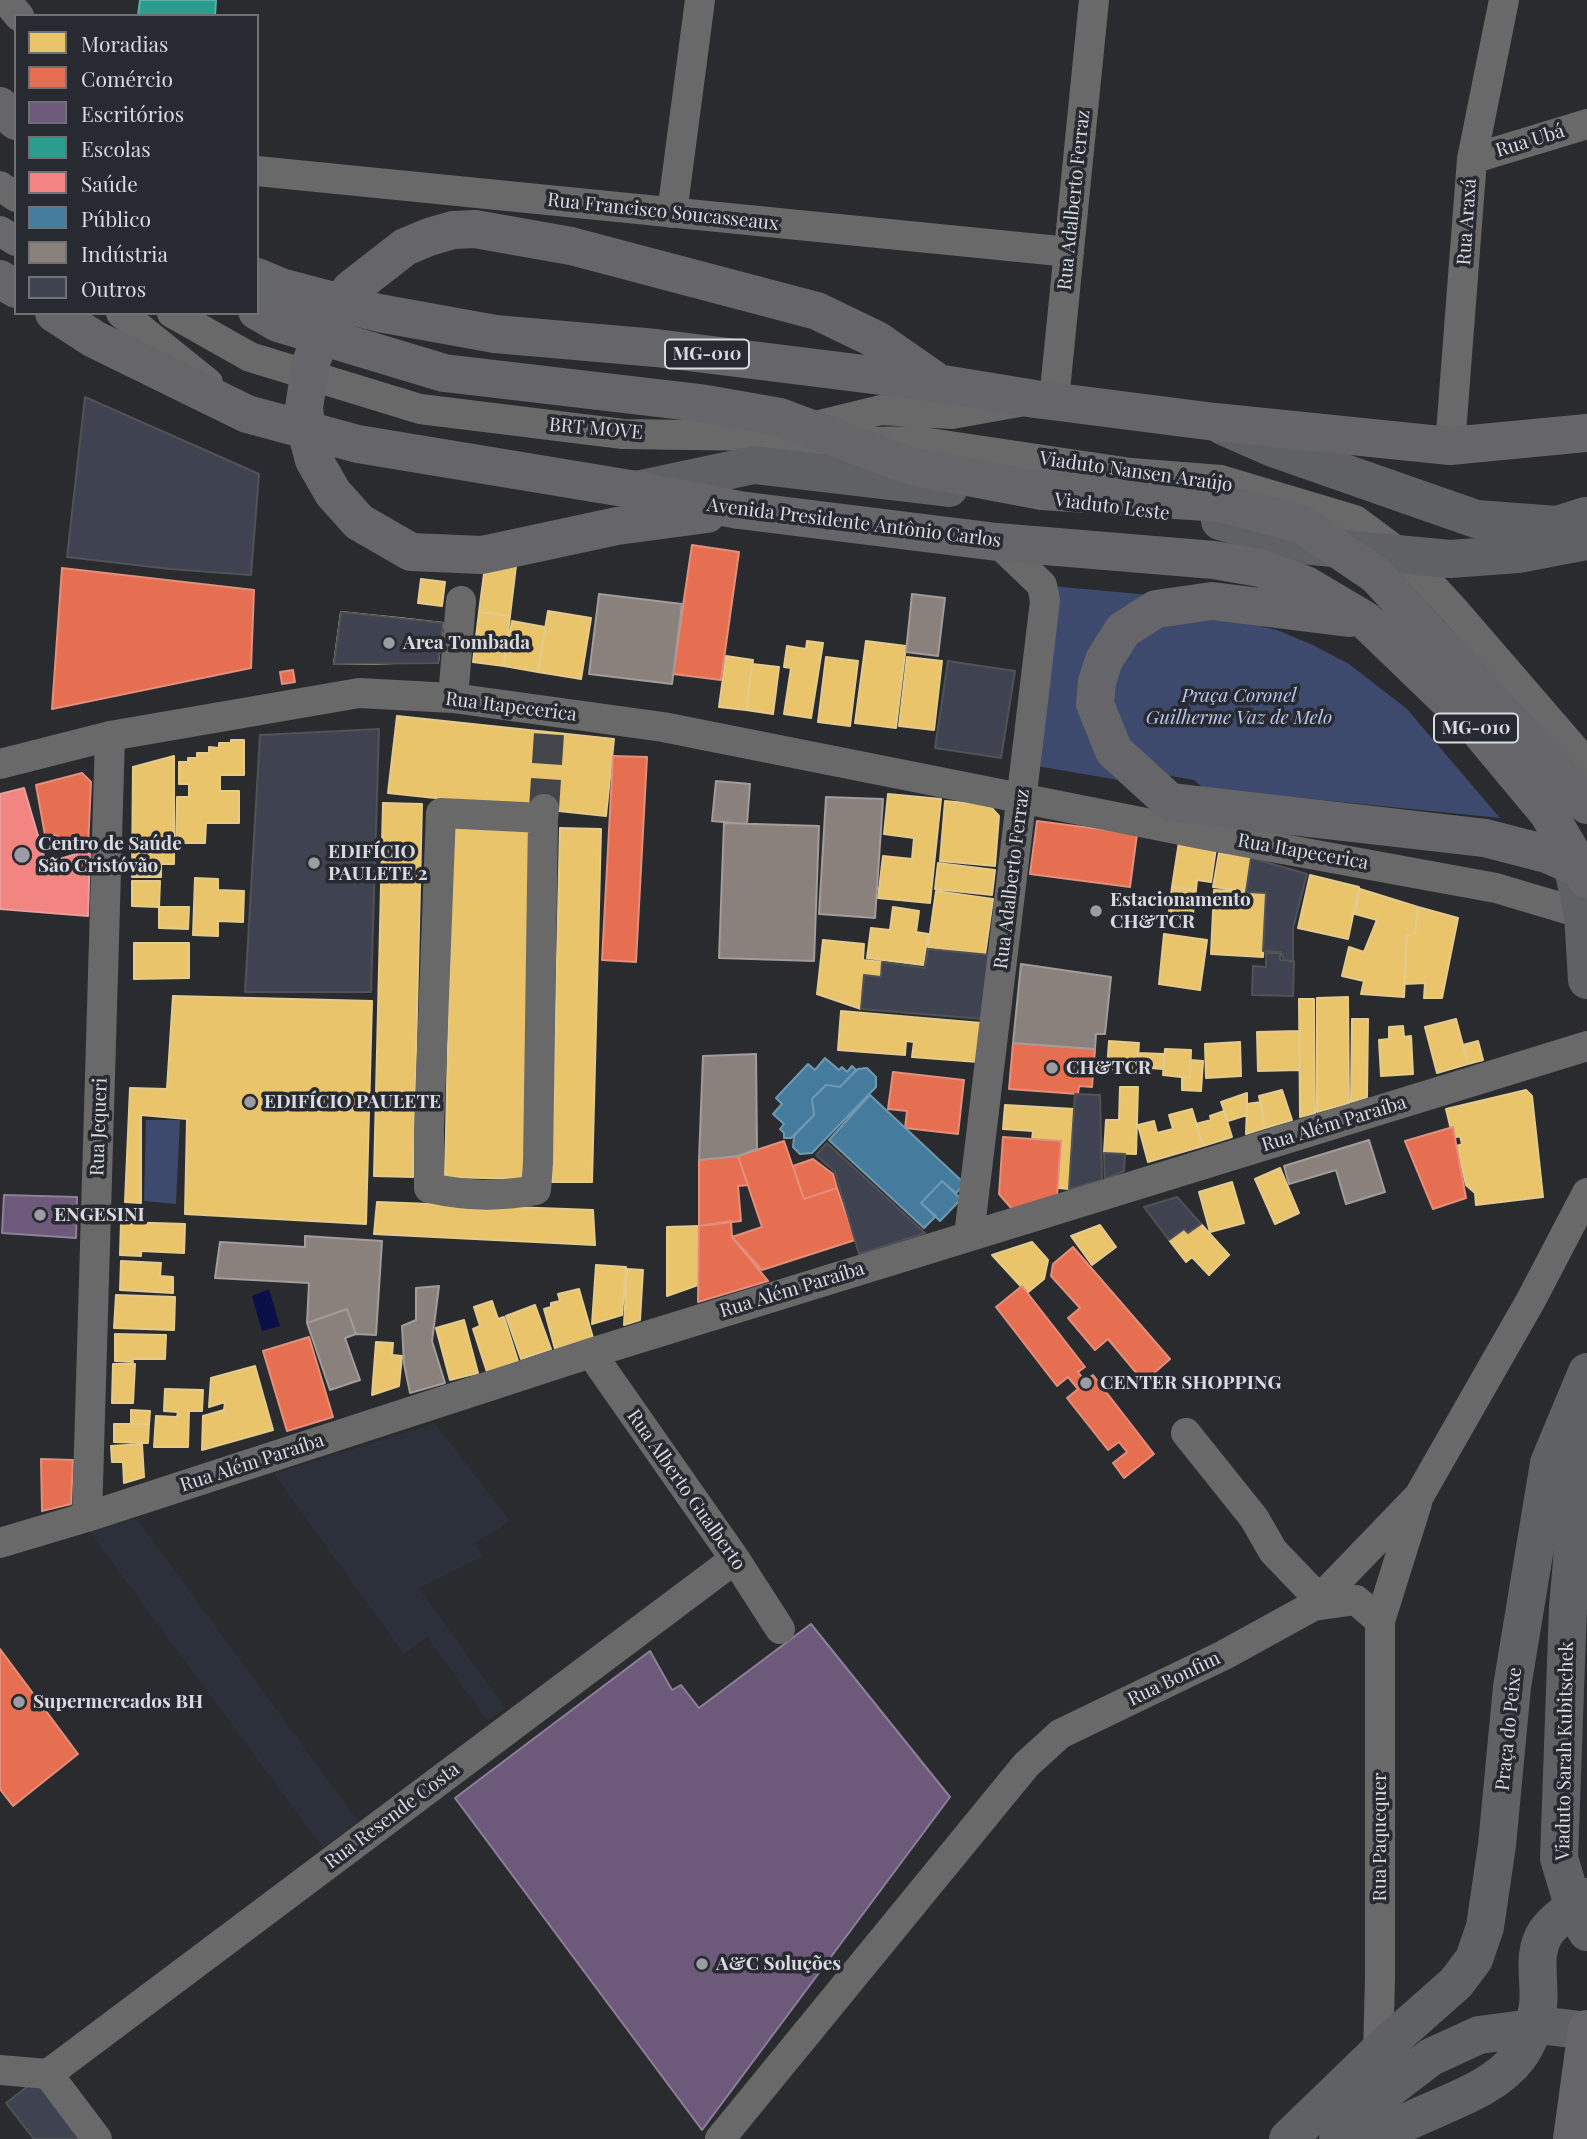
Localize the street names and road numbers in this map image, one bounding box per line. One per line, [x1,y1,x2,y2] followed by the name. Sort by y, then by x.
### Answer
[1053,109,1095,291] street label: Rua Adalberto Ferraz
[1493,120,1567,162] street label: Rua Ubá
[1453,178,1481,266] street label: Rua Araxá
[546,189,780,235] street label: Rua Francisco Soucasseaux
[665,340,749,368] road number: MG-010
[548,414,644,444] street label: BRT MOVE
[1038,447,1234,497] street label: Viaduto Nansen Araújo
[1053,489,1171,525] street label: Viaduto Leste
[706,494,1002,552] street label: Avenida Presidente Antônio Carlos
[444,688,578,726] street label: Rua Itapecerica
[1434,714,1518,742] road number: MG-010
[990,788,1034,970] street label: Rua Adalberto Ferraz
[1236,829,1370,875] street label: Rua Itapecerica
[86,1077,112,1177] street label: Rua Jequeri
[1259,1091,1409,1157] street label: Rua Além Paraíba
[717,1257,867,1323] street label: Rua Além Paraíba
[622,1405,750,1575] street label: Rua Alberto Gualberto
[177,1429,327,1497] street label: Rua Além Paraíba
[1552,1641,1578,1861] street label: Viaduto Sarah Kubitschek
[1124,1647,1224,1711] street label: Rua Bonfim
[1491,1666,1527,1792] street label: Praça do Peixe
[320,1758,464,1874] street label: Rua Resende Costa
[1369,1772,1391,1902] street label: Rua Paquequer

